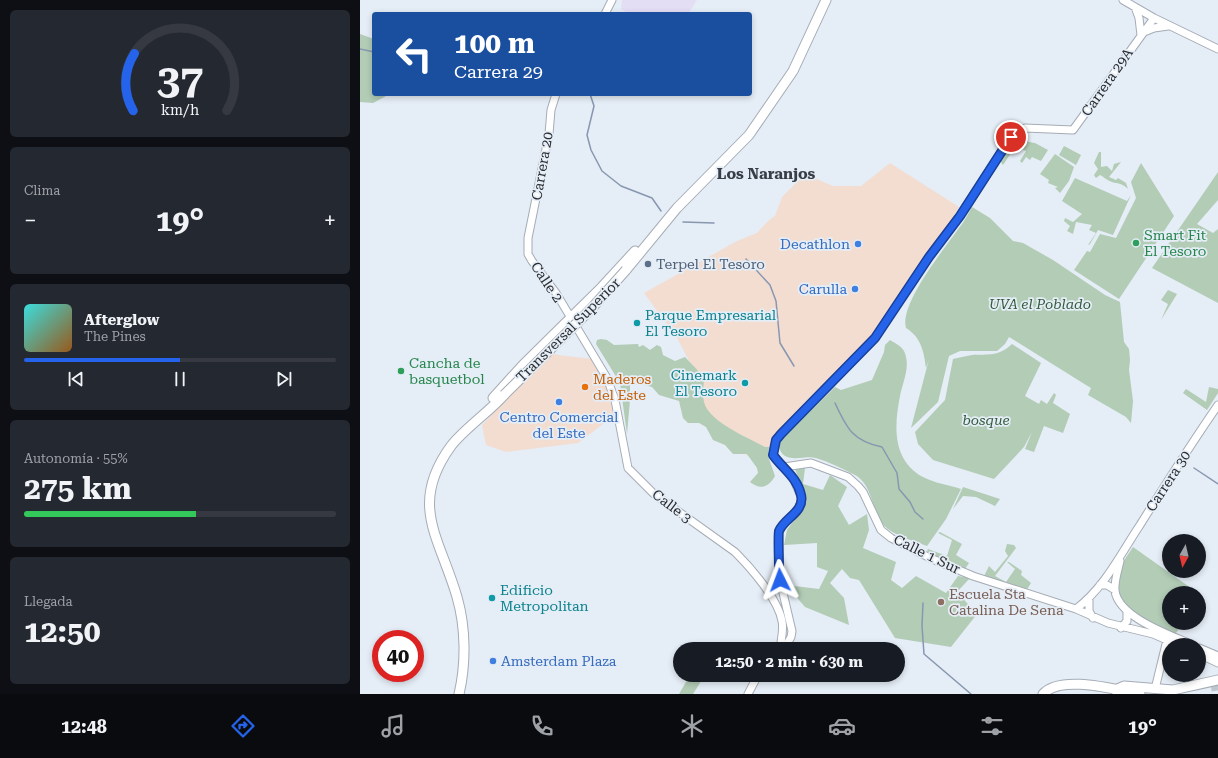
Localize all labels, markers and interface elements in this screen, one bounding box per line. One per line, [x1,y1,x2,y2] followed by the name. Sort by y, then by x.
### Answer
[454,27,535,60] text: 100 m
[388,28,440,80] icon: left
[1078,45,1136,119] street label: Carrera 29A
[157,55,203,104] text: 37
[454,61,543,82] text: Carrera 29
[161,102,199,118] text: km/h
[994,120,1028,154] pin
[1000,126,1022,148] icon: arrive
[528,130,556,201] street label: Carrera 20
[717,165,816,183] district label: Los Naranjos
[24,183,60,198] text: Clima
[156,203,204,238] text: 19°
[24,208,36,233] text: −
[324,208,336,233] text: +
[1144,227,1206,259] place label: Smart Fit El Tesoro
[780,236,850,252] place label: Decathlon
[1131,238,1141,248] marker: Smart Fit El Tesoro
[853,239,863,249] marker: Decathlon
[656,256,765,272] place label: Terpel El Tesoro
[528,259,566,305] street label: Calle 2
[643,259,653,269] marker: Terpel El Tesoro
[513,275,623,385] street label: Transversal Superior
[799,281,847,297] place label: Carulla
[850,284,860,294] marker: Carulla
[989,296,1091,312] park label: UVA el Poblado
[645,307,777,339] place label: Parque Empresarial El Tesoro
[84,311,159,329] text: Afterglow
[632,318,642,328] marker: Parque Empresarial El Tesoro
[84,329,146,344] text: The Pines
[409,355,485,387] place label: Cancha de basquetbol
[396,366,406,376] marker: Cancha de basquetbol
[671,367,737,399] place label: Cinemark El Tesoro
[65,368,87,390] icon: previous
[169,368,191,390] icon: pause
[273,368,295,390] icon: next
[593,371,652,403] place label: Maderos del Este
[740,378,750,388] marker: Cinemark El Tesoro
[580,382,590,392] marker: Maderos del Este
[554,397,564,407] marker: Centro Comercial del Este
[500,409,619,441] place label: Centro Comercial del Este
[963,412,1009,428] park label: bosque
[1142,448,1194,514] street label: Carrera 30
[24,451,128,466] text: Autonomía · 55%
[24,471,132,506] text: 275 km
[649,486,695,526] street label: Calle 3
[891,531,963,577] street label: Calle 1 Sur
[1162,534,1206,578] north arrow
[1162,534,1206,682] map controls
[759,559,801,601] position arrow
[500,582,589,614] place label: Edificio Metropolitan
[949,586,1064,618] place label: Escuela Sta Catalina De Sena
[1162,586,1206,630] button: +
[487,593,497,603] marker: Edificio Metropolitan
[24,594,73,609] text: Llegada
[936,597,946,607] marker: Escuela Sta Catalina De Sena
[24,614,101,649] text: 12:50
[372,630,424,682] speed limit sign: 40
[1162,638,1206,682] button: −
[501,653,617,669] place label: Amsterdam Plaza
[715,653,863,671] text: 12:50 · 2 min · 630 m
[488,656,498,666] marker: Amsterdam Plaza
[229,712,257,740] icon: directions
[379,712,407,740] icon: music
[528,712,556,740] icon: phone
[678,712,706,740] icon: climate
[828,712,856,740] icon: car
[978,712,1006,740] icon: filters
[61,716,107,737] text: 12:48
[1128,716,1157,737] text: 19°

